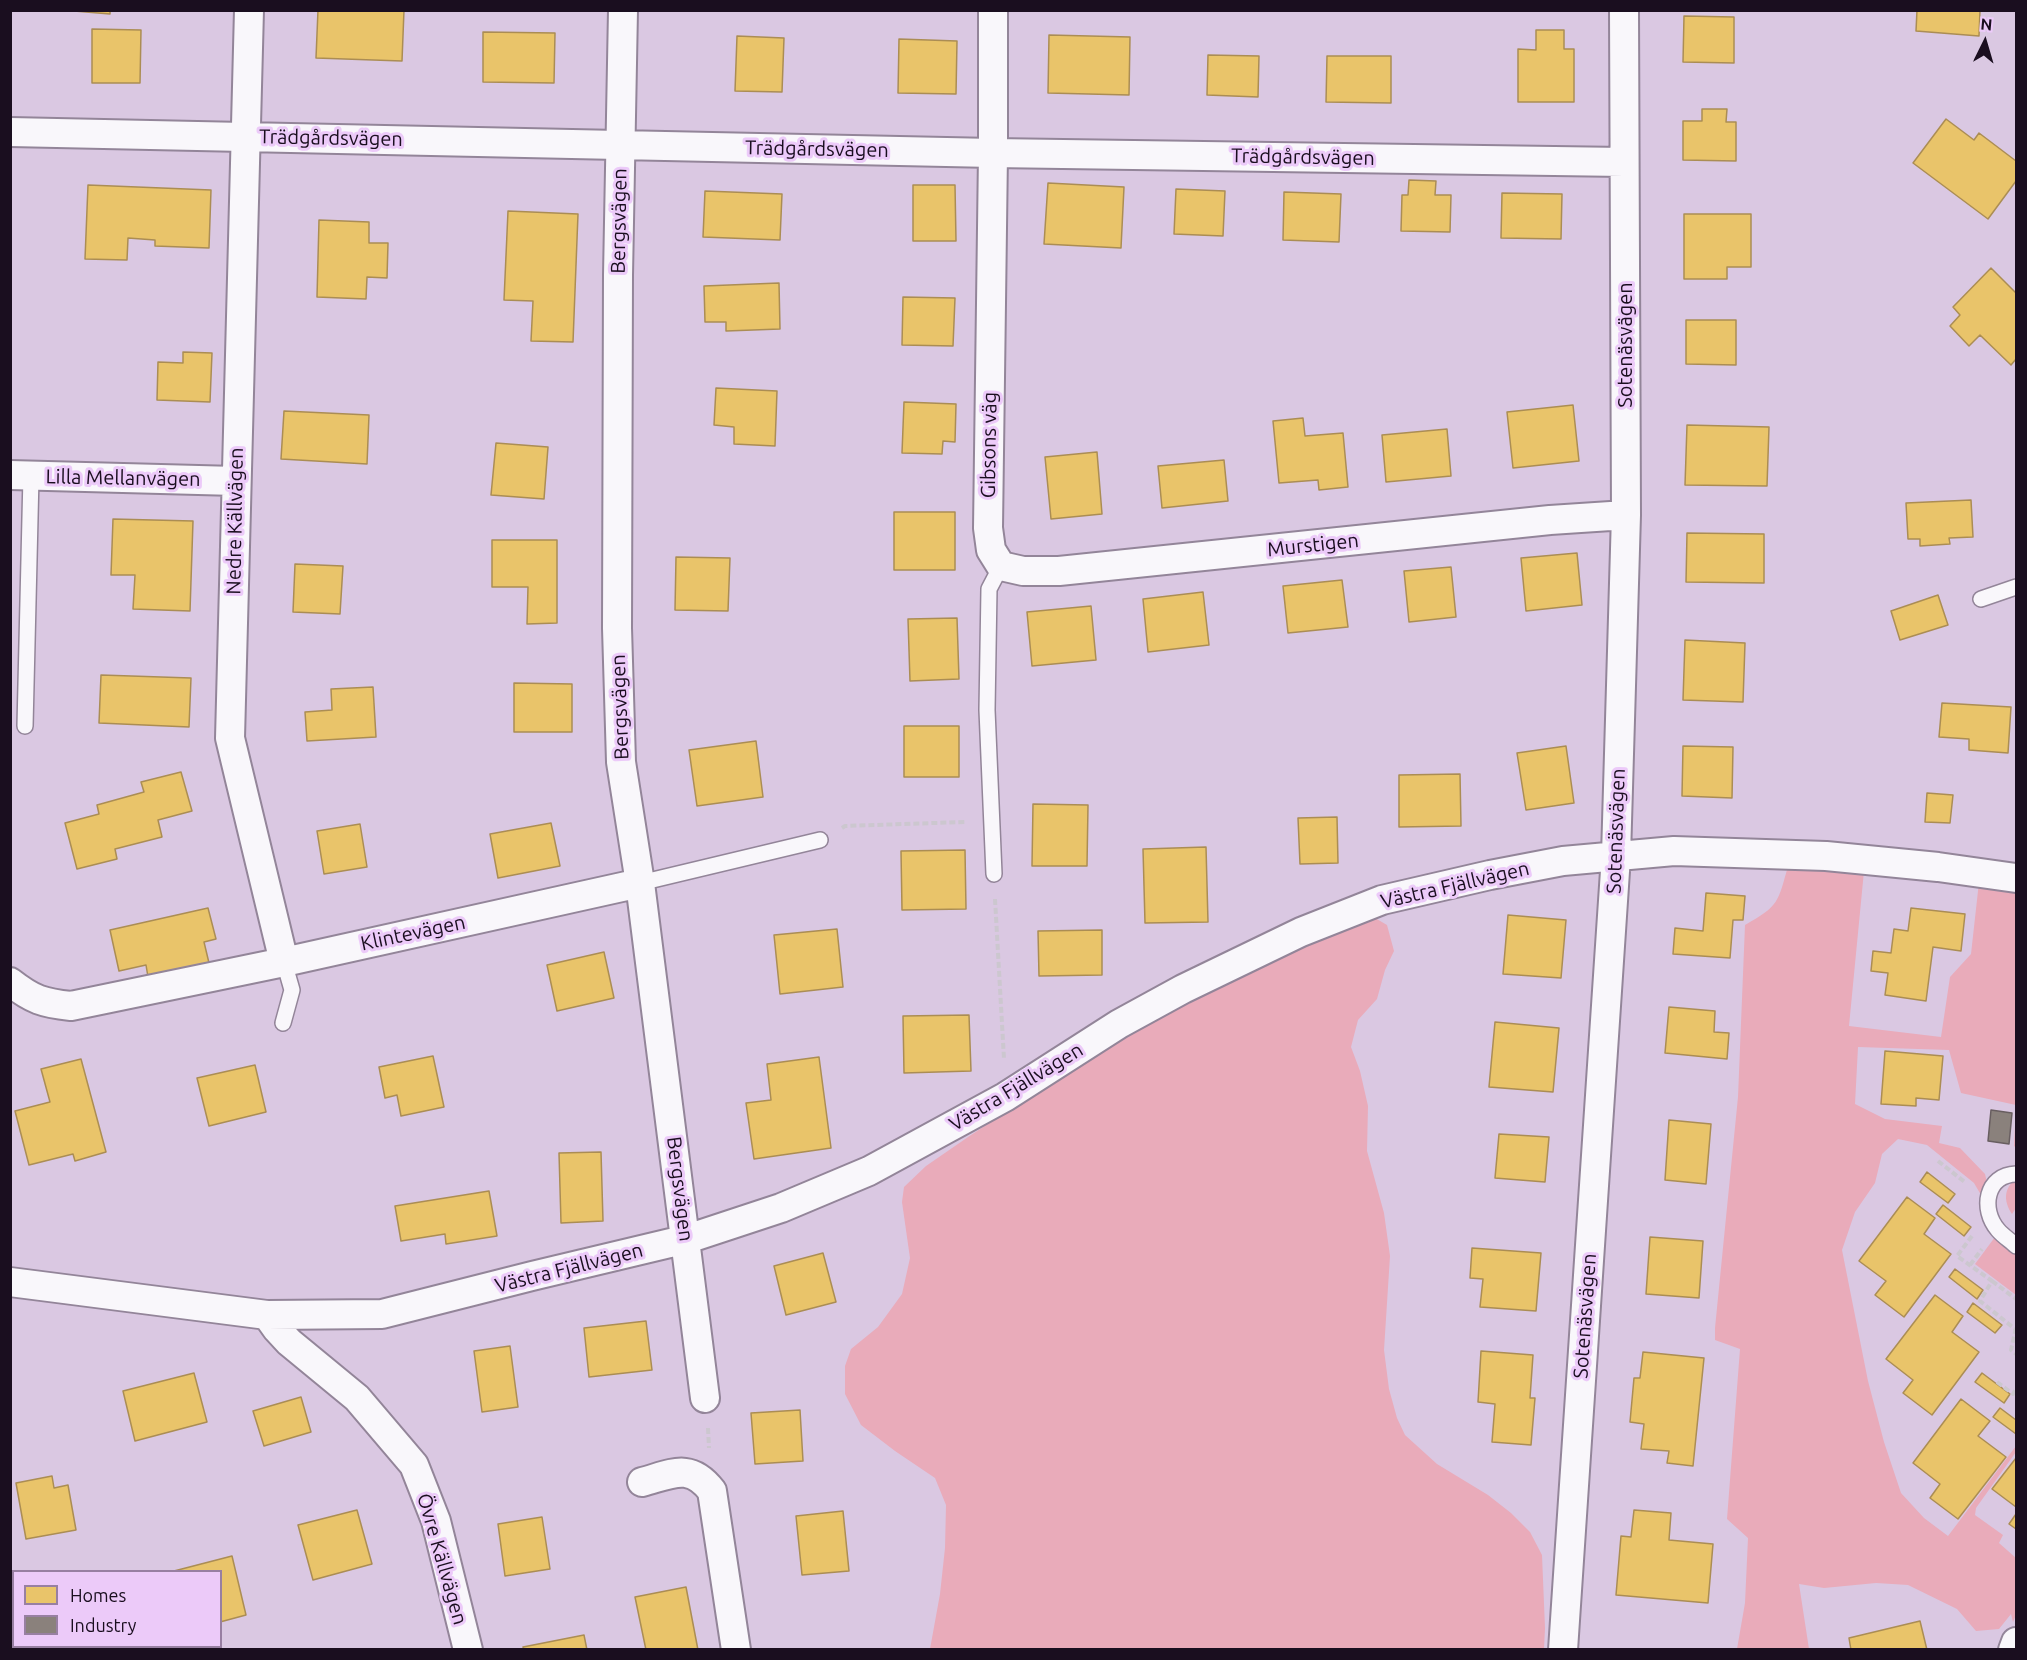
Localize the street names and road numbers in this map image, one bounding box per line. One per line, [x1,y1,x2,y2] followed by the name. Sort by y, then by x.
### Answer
[259,125,403,151] street label: Trädgårdsvägen
[745,136,889,162] street label: Trädgårdsvägen
[1231,144,1375,170] street label: Trädgårdsvägen
[606,168,632,274] street label: Bergsvägen
[1613,282,1637,408] street label: Sotenäsvägen
[976,392,1002,498] street label: Gibsons väg
[222,447,248,595] street label: Nedre Källvägen
[45,465,201,491] street label: Lilla Mellanvägen
[1266,528,1360,562] street label: Murstigen
[606,654,634,760] street label: Bergsvägen
[1602,768,1630,894] street label: Sotenäsvägen
[1378,856,1532,914] street label: Västra Fjällvägen
[358,910,468,956] street label: Klintevägen
[945,1038,1087,1136] street label: Västra Fjällvägen
[662,1135,698,1243] street label: Bergsvägen
[493,1238,645,1298] street label: Västra Fjällvägen
[1569,1253,1601,1379] street label: Sotenäsvägen
[412,1491,472,1627] street label: Övre Källvägen

